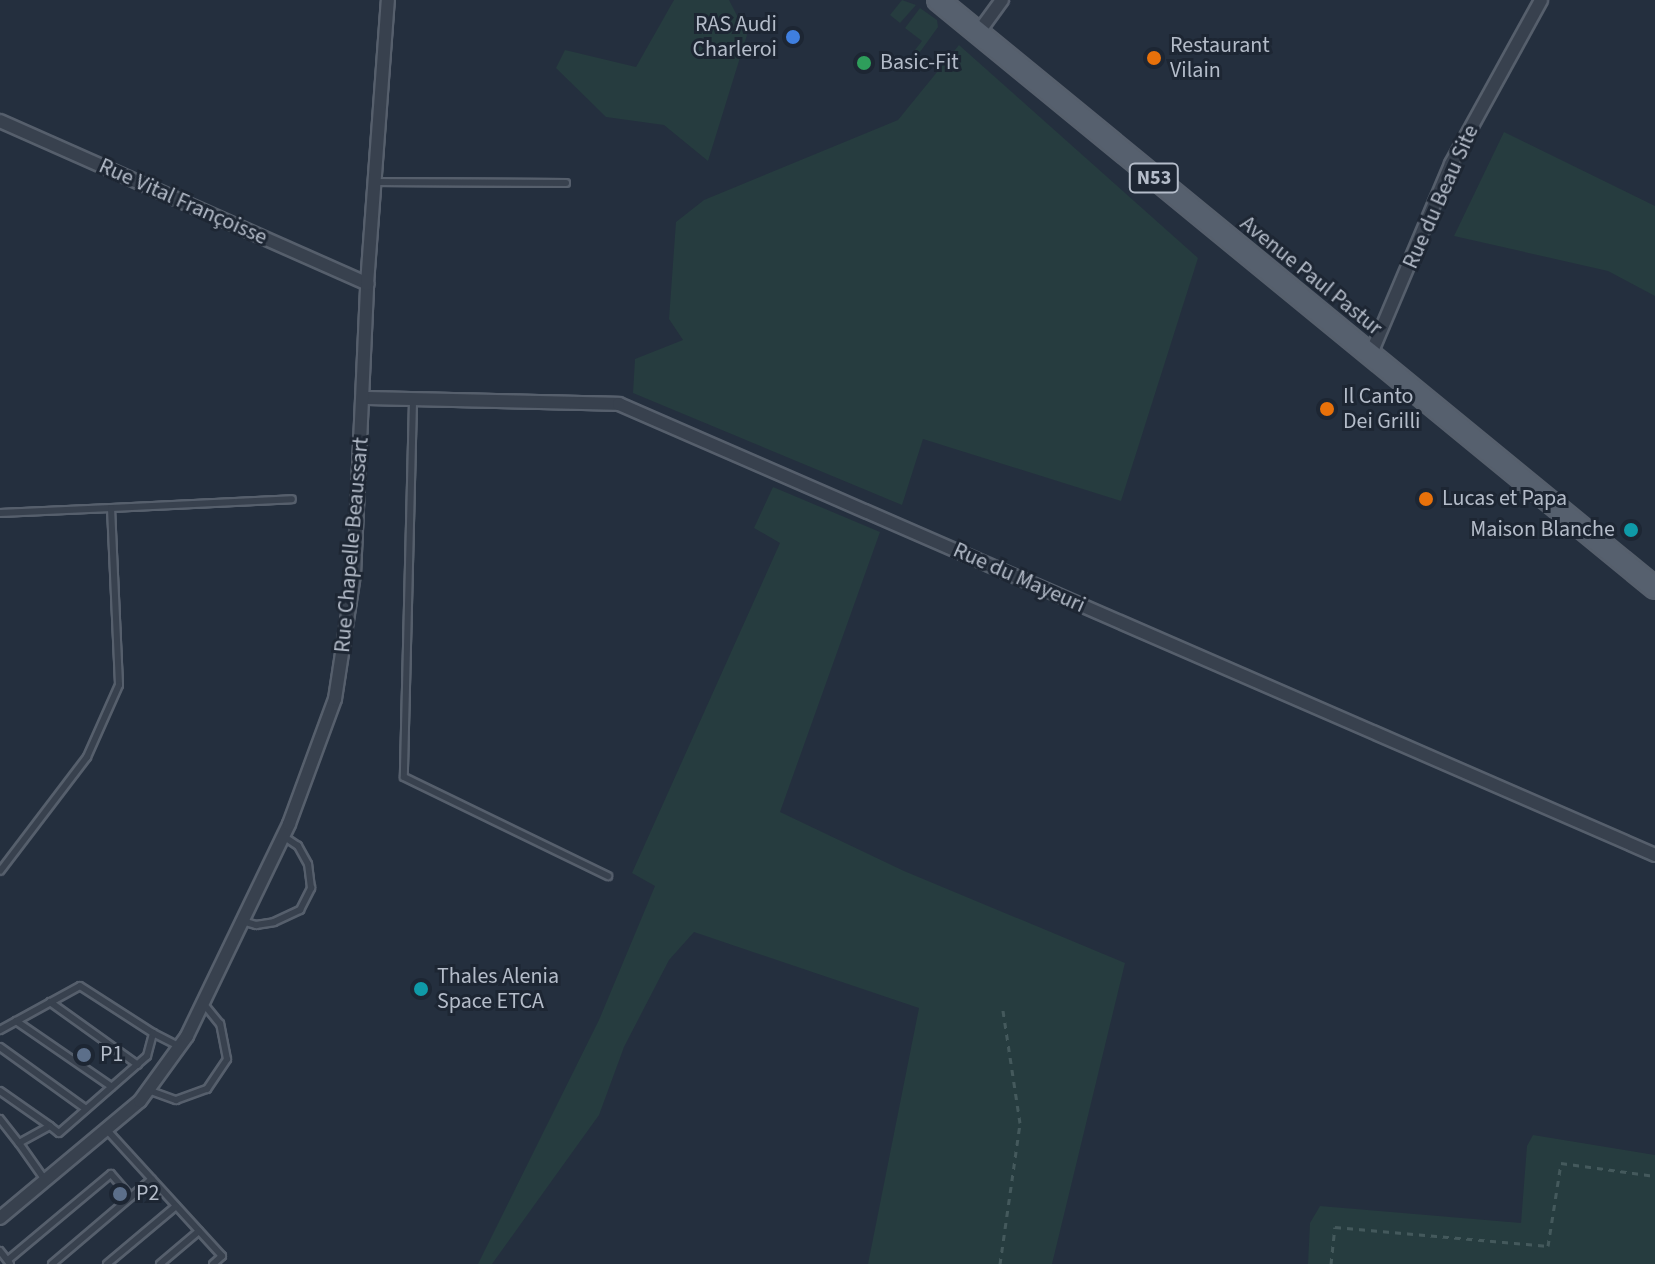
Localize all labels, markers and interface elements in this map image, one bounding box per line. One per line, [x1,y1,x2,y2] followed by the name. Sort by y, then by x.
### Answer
[692,11,777,62] place label: RAS Audi Charleroi
[784,28,802,46] marker: RAS Audi Charleroi
[1170,32,1270,84] place label: Restaurant Vilain
[1145,49,1163,67] marker: Restaurant Vilain
[880,50,959,76] place label: Basic-Fit
[855,54,873,72] marker: Basic-Fit
[1398,121,1484,273] street label: Rue du Beau Site
[95,153,271,251] street label: Rue Vital Françoisse
[1128,162,1180,194] road number: N53
[1235,211,1387,341] street label: Avenue Paul Pastur
[1343,383,1421,434] place label: Il Canto Dei Grilli
[1318,400,1336,418] marker: Il Canto Dei Grilli
[329,436,375,654] street label: Rue Chapelle Beaussart
[1442,486,1567,512] place label: Lucas et Papa
[1417,490,1435,508] marker: Lucas et Papa
[1470,517,1615,543] place label: Maison Blanche
[1622,521,1640,539] marker: Maison Blanche
[949,537,1089,619] street label: Rue du Mayeuri
[437,963,559,1014] place label: Thales Alenia Space ETCA
[412,980,430,998] marker: Thales Alenia Space ETCA
[100,1042,123,1068] place label: P1
[75,1046,93,1064] marker: P1
[136,1181,159,1207] place label: P2
[111,1185,129,1203] marker: P2

